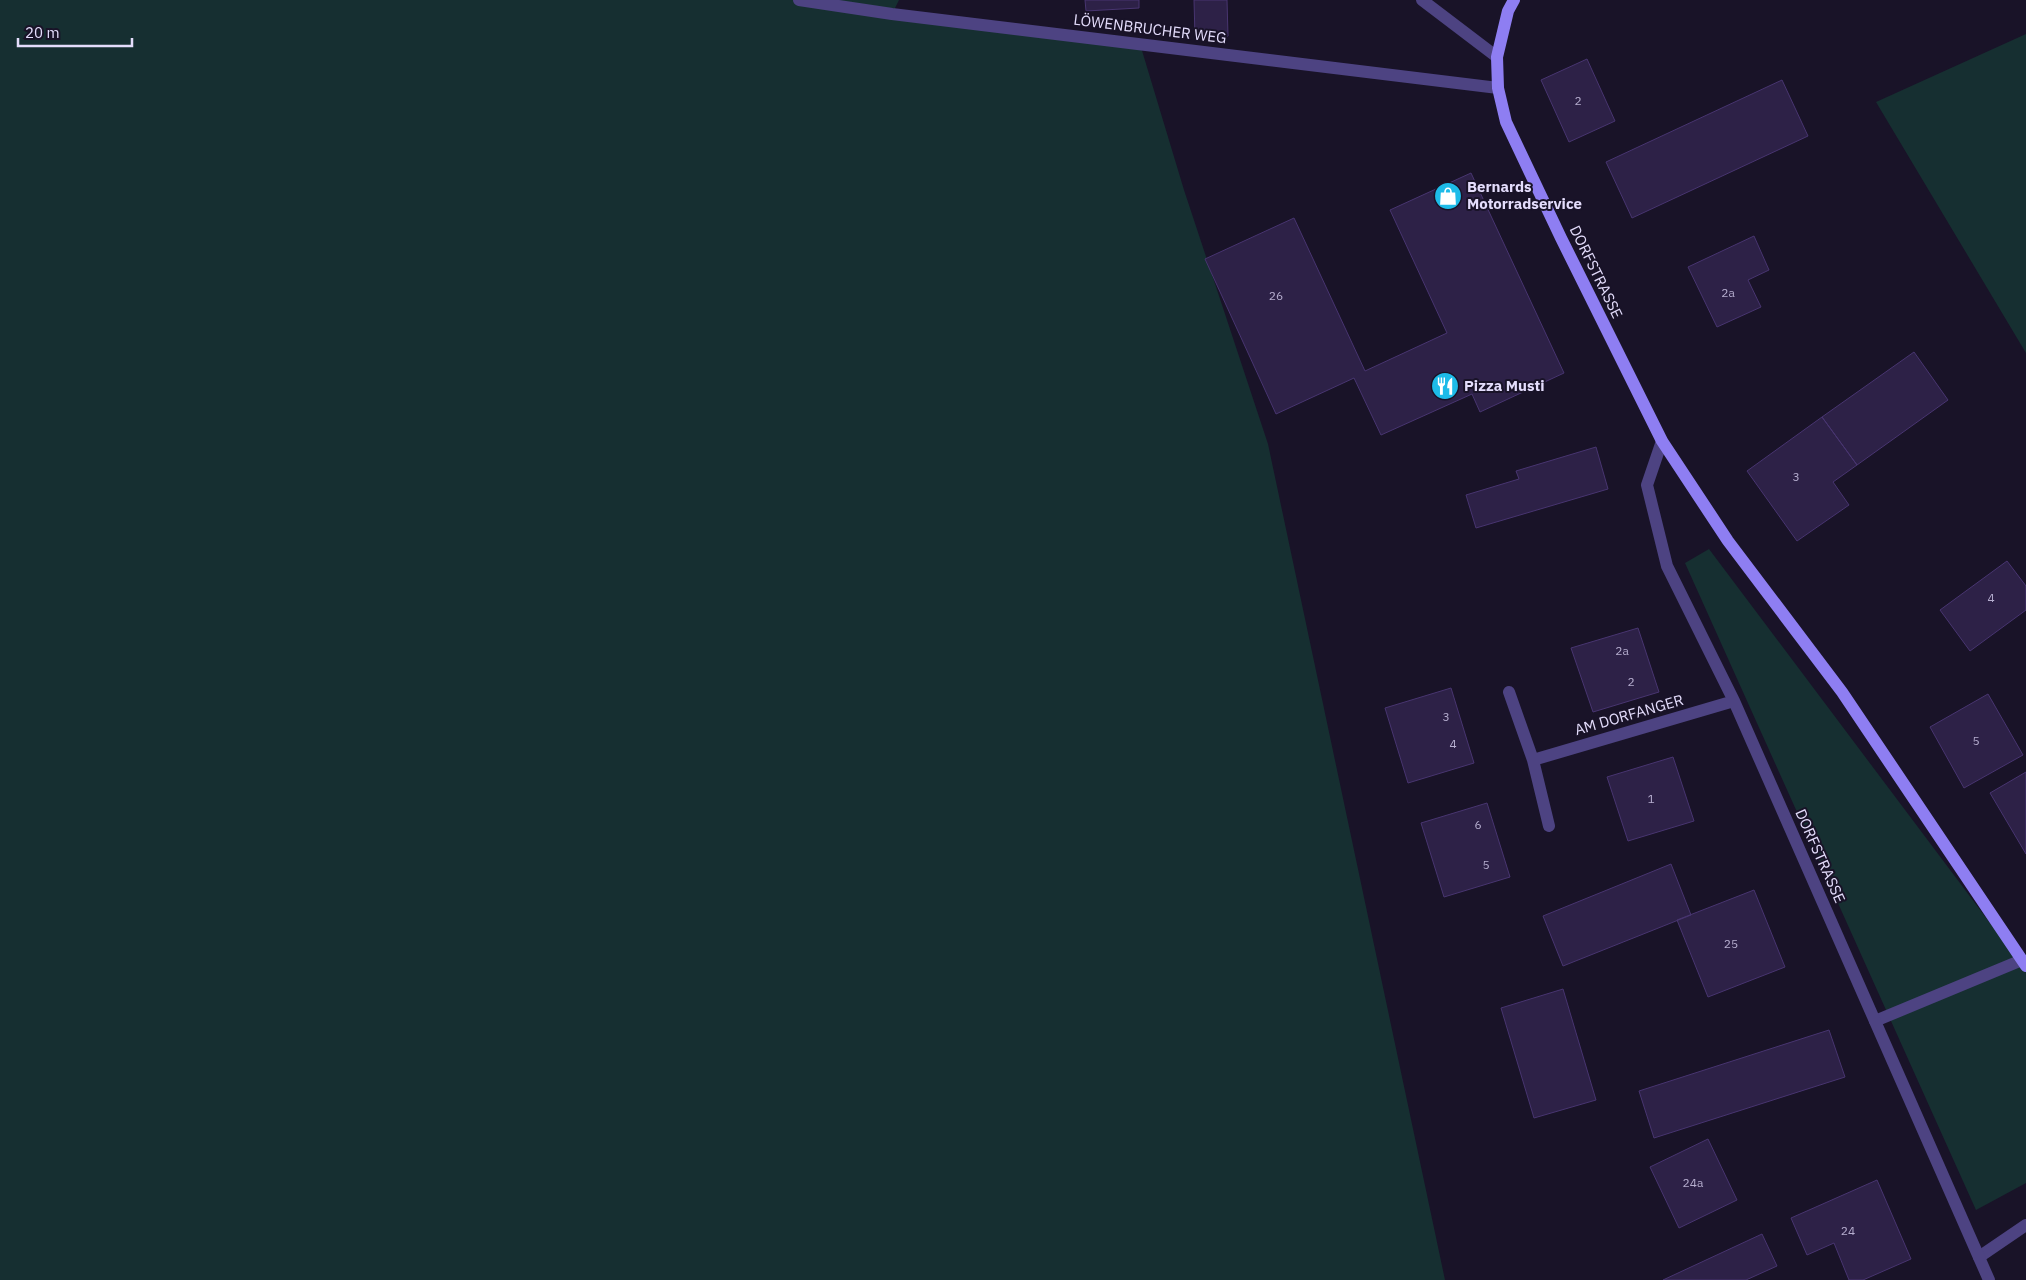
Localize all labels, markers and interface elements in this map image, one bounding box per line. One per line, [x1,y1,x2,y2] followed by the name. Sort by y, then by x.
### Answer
[1072,10,1228,47] street label: LÖWENBRUCHER WEG
[18,15,131,47] scale bar
[25,23,60,42] text: 20 m
[1574,93,1582,108] house number: 2
[1467,177,1582,213] place label: Bernards Motorradservice
[1433,181,1463,211] shop icon: Bernards Motorradservice
[1566,222,1627,321] street label: DORFSTRASSE
[1721,285,1735,300] house number: 2a
[1269,288,1283,303] house number: 26
[1430,371,1460,401] restaurant icon: Pizza Musti
[1464,376,1544,395] place label: Pizza Musti
[1792,469,1800,484] house number: 3
[1987,590,1995,605] house number: 4
[1615,643,1629,658] house number: 2a
[1627,674,1635,689] house number: 2
[1572,690,1685,739] street label: AM DORFANGER
[1442,709,1450,724] house number: 3
[1972,733,1980,748] house number: 5
[1449,736,1457,751] house number: 4
[1647,791,1655,806] house number: 1
[1791,806,1850,906] street label: DORFSTRASSE
[1474,817,1482,832] house number: 6
[1482,857,1490,872] house number: 5
[1724,936,1738,951] house number: 25
[1683,1175,1704,1190] house number: 24a
[1841,1223,1855,1238] house number: 24

